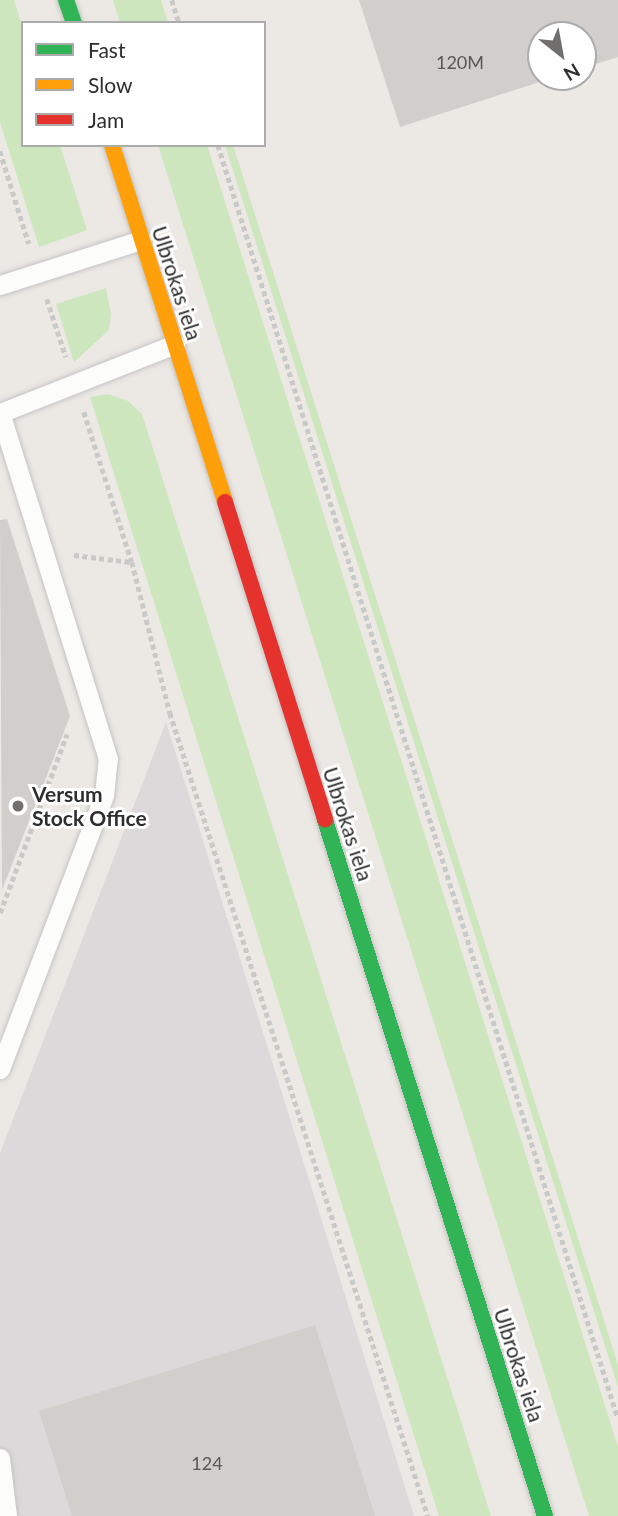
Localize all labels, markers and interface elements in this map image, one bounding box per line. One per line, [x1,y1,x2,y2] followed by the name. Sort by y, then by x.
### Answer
[21,21,266,147] legend
[527,21,597,91] north arrow
[88,37,125,62] text: Fast
[436,51,484,73] house number: 120M
[560,59,584,86] text: N
[88,72,132,97] text: Slow
[88,107,124,132] text: Jam
[147,223,207,343] street label: Ulbrokas iela
[318,764,378,884] street label: Ulbrokas iela
[32,781,147,831] place label: Versum Stock Office
[10,798,26,814] marker: Versum Stock Office
[489,1305,549,1425] street label: Ulbrokas iela
[191,1452,223,1474] house number: 124

